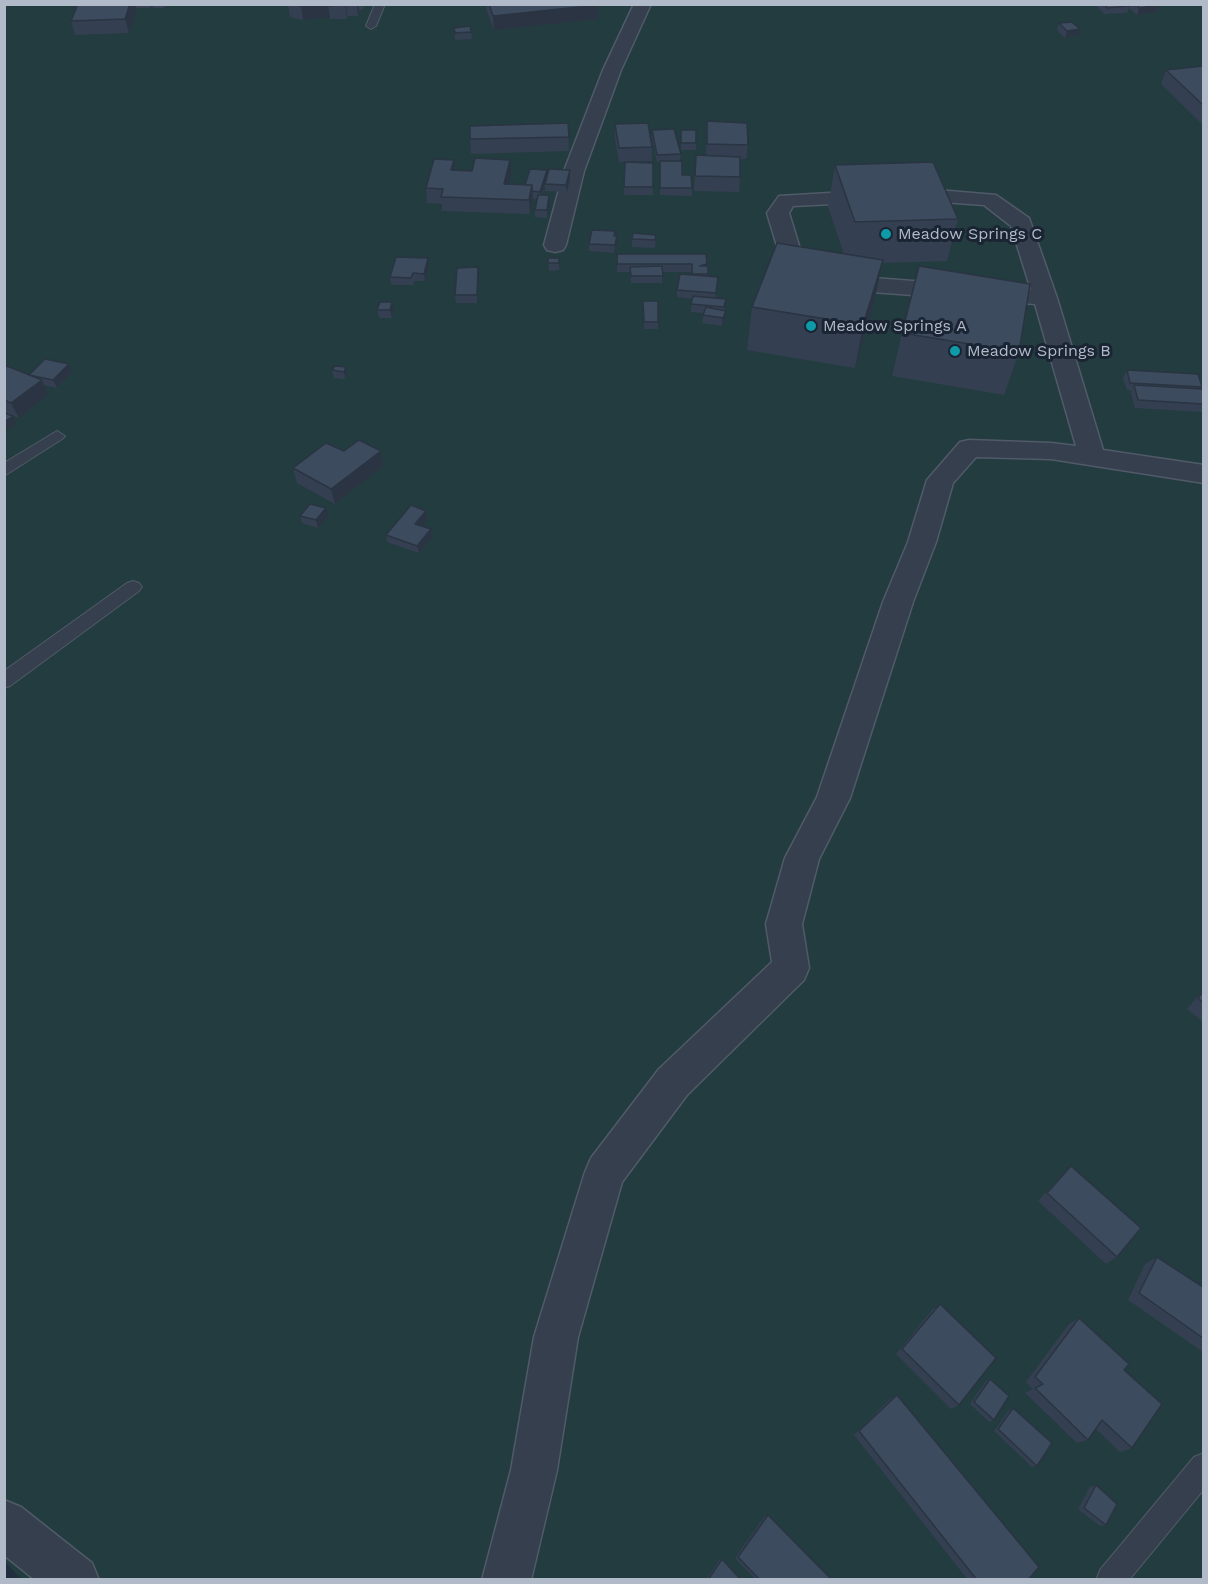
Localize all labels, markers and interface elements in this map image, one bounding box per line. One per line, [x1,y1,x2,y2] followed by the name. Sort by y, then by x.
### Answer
[898,224,1042,244] place label: Meadow Springs C
[879,227,893,241] marker: Meadow Springs C
[823,316,967,336] place label: Meadow Springs A
[804,319,818,333] marker: Meadow Springs A
[967,341,1111,361] place label: Meadow Springs B
[948,344,962,358] marker: Meadow Springs B

